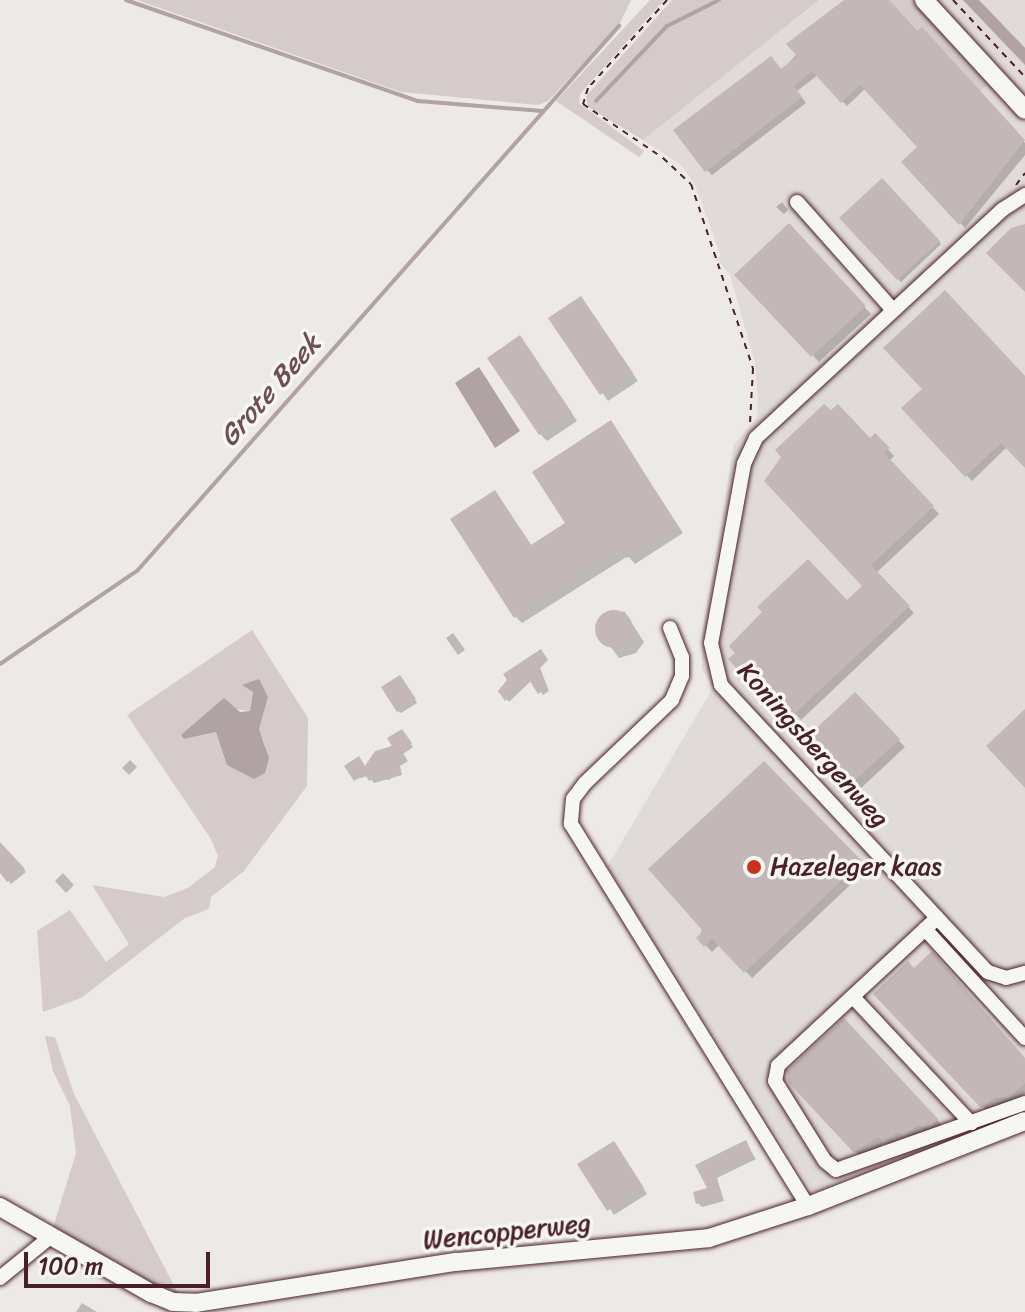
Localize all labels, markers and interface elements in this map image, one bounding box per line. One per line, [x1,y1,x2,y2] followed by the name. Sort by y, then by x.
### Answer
[212,327,328,453] water label: Grote Beek
[731,656,895,834] street label: Koningsbergenweg
[770,851,943,883] place label: Hazeleger kaas
[745,858,763,876] marker: Hazeleger kaas
[421,1208,593,1256] street label: Wencopperweg
[28,1236,214,1286] scale bar
[38,1245,103,1287] text: 100 m

